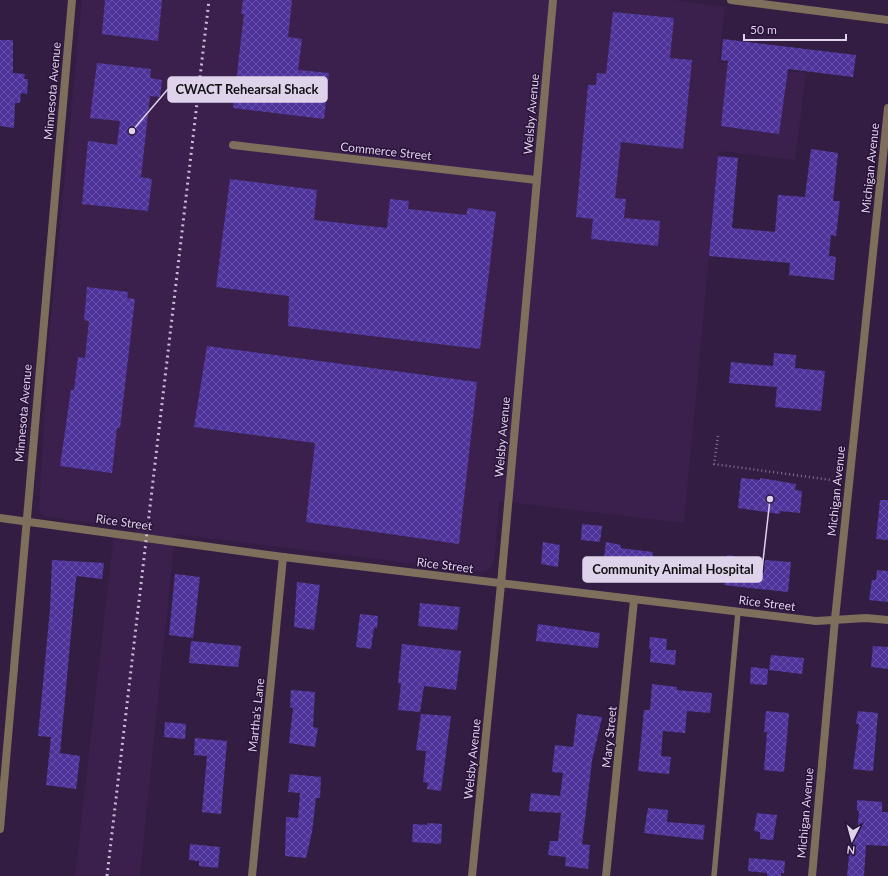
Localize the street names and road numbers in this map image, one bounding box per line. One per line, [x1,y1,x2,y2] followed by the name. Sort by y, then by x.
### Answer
[40,41,64,141] street label: Minnesota Avenue
[520,73,542,155] street label: Welsby Avenue
[858,122,882,214] street label: Michigan Avenue
[340,139,433,163] street label: Commerce Street
[11,363,35,463] street label: Minnesota Avenue
[491,396,513,478] street label: Welsby Avenue
[824,445,848,537] street label: Michigan Avenue
[95,511,154,533] street label: Rice Street
[416,554,475,576] street label: Rice Street
[738,592,797,614] street label: Rice Street
[245,677,267,753] street label: Martha's Lane
[598,705,620,769] street label: Mary Street
[460,718,484,800] street label: Welsby Avenue
[794,767,816,859] street label: Michigan Avenue

